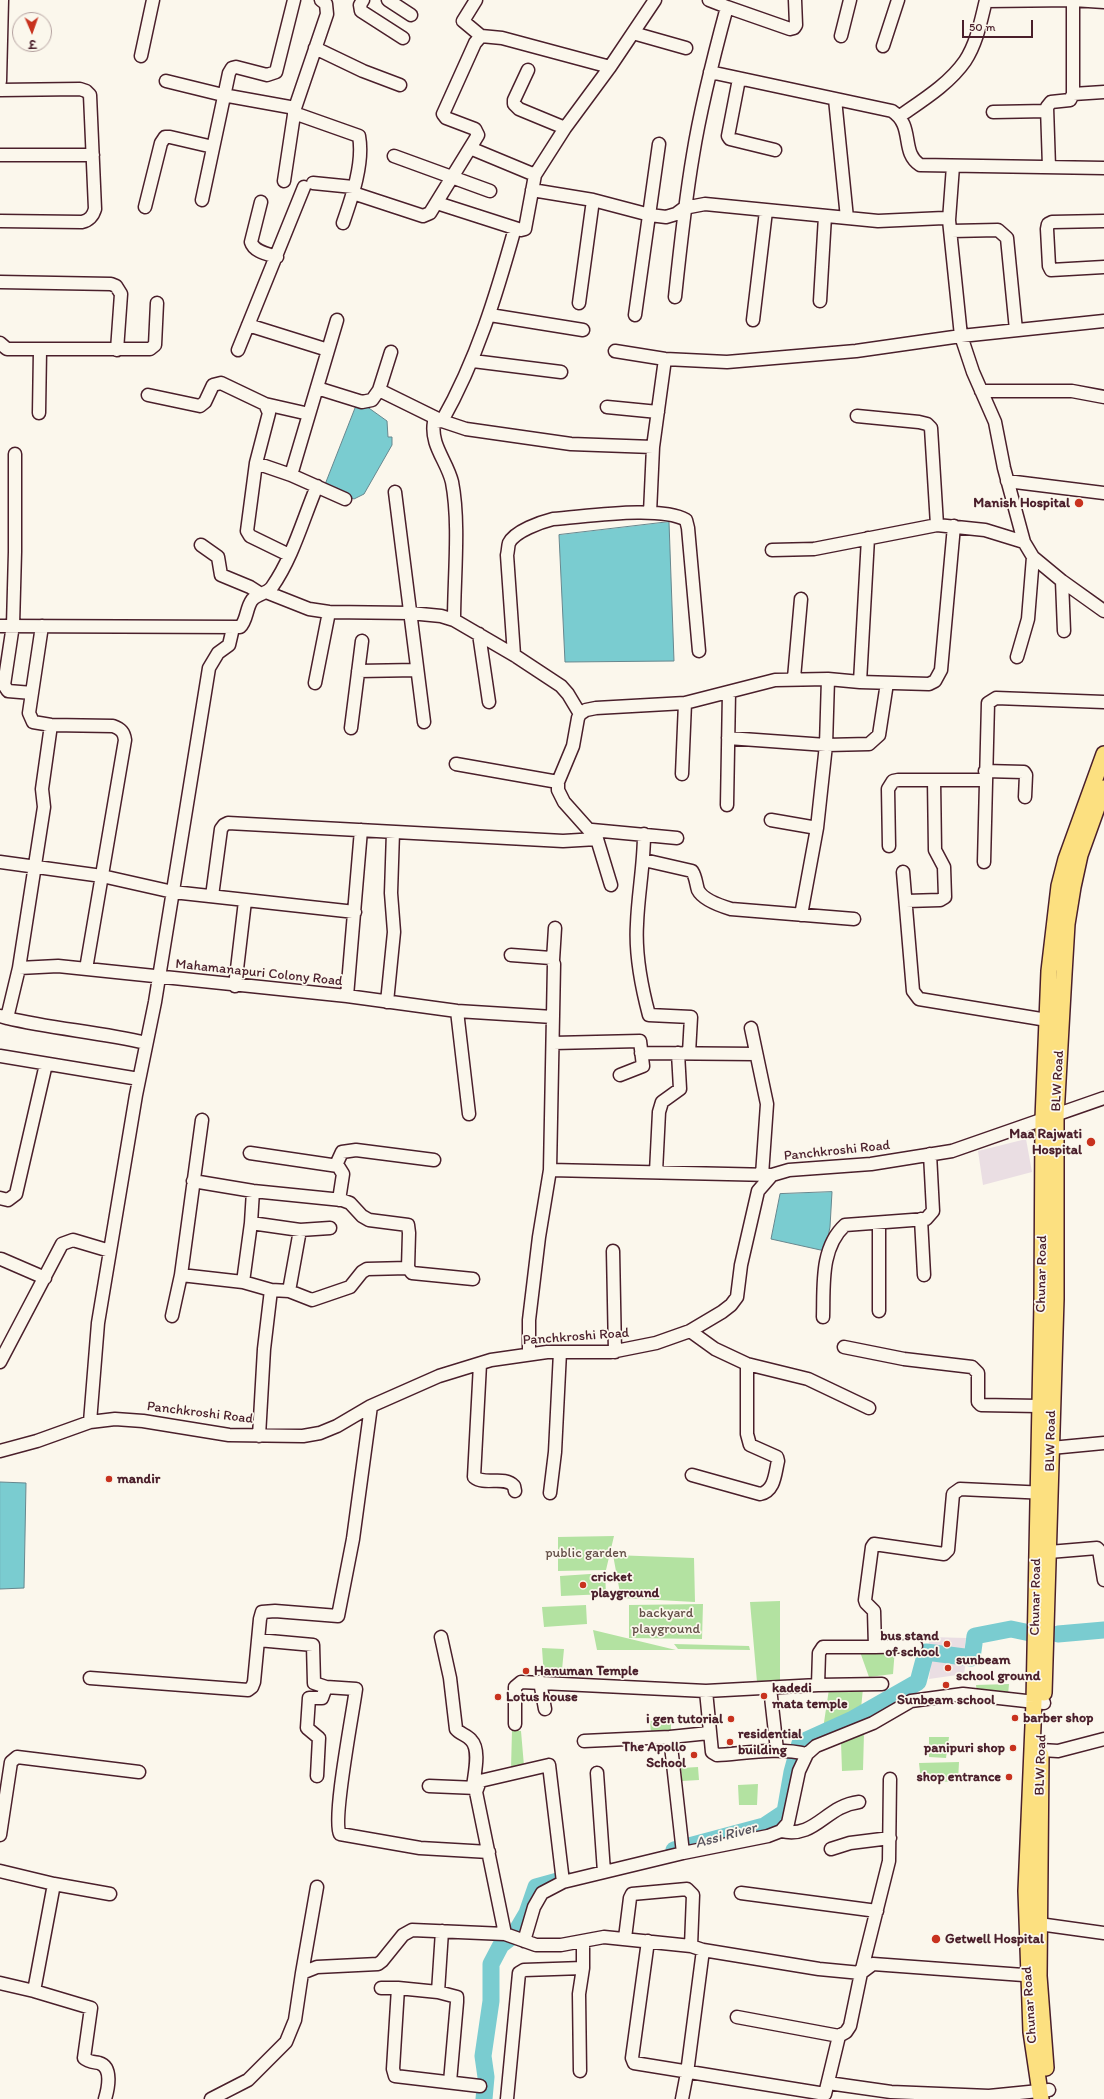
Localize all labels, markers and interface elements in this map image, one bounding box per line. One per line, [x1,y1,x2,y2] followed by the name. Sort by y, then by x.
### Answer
[12,12,52,52] north arrow
[964,12,1035,38] scale bar
[969,20,995,34] text: 50 m
[29,37,36,50] text: उ
[973,495,1070,511] place label: Manish Hospital
[1073,497,1085,509] marker: Manish Hospital
[175,956,343,990] street label: Mahamanapuri Colony Road
[1048,1050,1068,1112] street label: BLW Road
[1009,1126,1082,1158] place label: Maa Rajwati Hospital
[1085,1136,1097,1148] marker: Maa Rajwati Hospital
[783,1137,891,1165] street label: Panchkroshi Road
[1033,1235,1051,1313] street label: Chunar Road
[522,1325,630,1349] street label: Panchkroshi Road
[146,1398,254,1428] street label: Panchkroshi Road
[1042,1410,1060,1472] street label: BLW Road
[117,1471,160,1487] place label: mandir
[104,1474,114,1484] marker: mandir
[545,1545,627,1561] park label: public garden
[1027,1558,1045,1636] street label: Chunar Road
[591,1569,659,1602] place label: cricket playground
[578,1580,588,1590] marker: cricket playground
[632,1605,700,1638] park label: backyard playground
[880,1628,939,1660] place label: bus stand of school
[942,1639,952,1649] marker: bus stand of school
[956,1652,1040,1684] place label: sunbeam school ground
[534,1663,639,1679] place label: Hanuman Temple
[943,1663,953,1673] marker: sunbeam school ground
[521,1666,531,1676] marker: Hanuman Temple
[772,1680,848,1712] place label: kadedi mata temple
[941,1680,951,1690] marker: Sunbeam school
[506,1689,578,1705] place label: Lotus house
[759,1691,769,1701] marker: kadedi mata temple
[493,1692,503,1702] marker: Lotus house
[897,1692,995,1708] place label: Sunbeam school
[1023,1710,1093,1726] place label: barber shop
[646,1711,723,1727] place label: i gen tutorial
[1010,1713,1020,1723] marker: barber shop
[726,1714,736,1724] marker: i gen tutorial
[738,1726,802,1758] place label: residential building
[1032,1734,1050,1796] street label: BLW Road
[725,1737,735,1747] marker: residential building
[622,1739,686,1772] place label: The Apollo School
[924,1740,1005,1756] place label: panipuri shop
[1008,1743,1018,1753] marker: panipuri shop
[689,1750,699,1760] marker: The Apollo School
[917,1769,1001,1785] place label: shop entrance
[1004,1772,1014,1782] marker: shop entrance
[693,1819,759,1853] water label: Assi River
[945,1931,1044,1947] place label: Getwell Hospital
[930,1933,942,1945] marker: Getwell Hospital
[1019,1966,1041,2044] street label: Chunar Road

